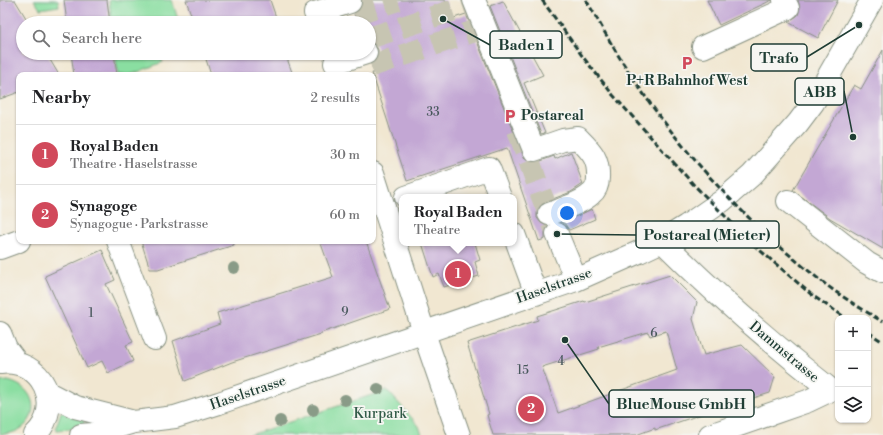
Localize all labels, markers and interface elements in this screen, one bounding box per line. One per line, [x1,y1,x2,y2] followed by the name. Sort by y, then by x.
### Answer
[16,16,376,60] search box
[30,27,52,49] icon: search
[62,29,142,48] text: Search here
[490,31,562,58] callout: Baden 1
[498,36,555,55] text: Baden 1
[751,44,807,71] callout: Trafo
[759,49,799,68] text: Trafo
[679,55,695,71] parking icon: P+R Bahnhof West
[626,72,749,90] place label: P+R Bahnhof West
[795,78,844,105] callout: ABB
[802,83,837,102] text: ABB
[32,87,91,109] text: Nearby
[311,90,360,106] text: 2 results
[426,105,440,120] house number: 33
[521,107,584,125] place label: Postareal
[502,108,518,124] parking icon: Postareal
[70,137,158,156] text: Royal Baden
[42,147,48,163] text: 1
[330,147,360,163] text: 30 m
[70,156,198,172] text: Theatre · Haselstrasse
[399,194,517,246] popup
[70,197,137,216] text: Synagoge
[414,203,502,222] text: Royal Baden
[557,203,577,223] your location
[41,207,49,223] text: 2
[329,207,360,223] text: 60 m
[70,216,208,232] text: Synagogue · Parkstrasse
[636,221,779,248] callout: Postareal (Mieter)
[414,222,460,238] text: Theatre
[644,226,771,245] text: Postareal (Mieter)
[445,259,471,289] pin: 1
[514,264,594,308] street label: Haselstrasse
[341,305,349,320] house number: 9
[88,306,94,321] house number: 1
[835,315,871,423] map controls
[835,315,871,351] button: +
[745,317,823,387] street label: Dammstrasse
[650,326,658,341] house number: 6
[835,351,871,387] button: −
[557,354,565,369] house number: 4
[517,363,529,378] house number: 15
[208,372,288,414] street label: Haselstrasse
[835,387,871,423] button: layers
[609,390,754,417] callout: BlueMouse GmbH
[518,394,544,424] pin: 2
[616,395,746,414] text: BlueMouse GmbH
[353,405,407,423] park label: Kurpark

